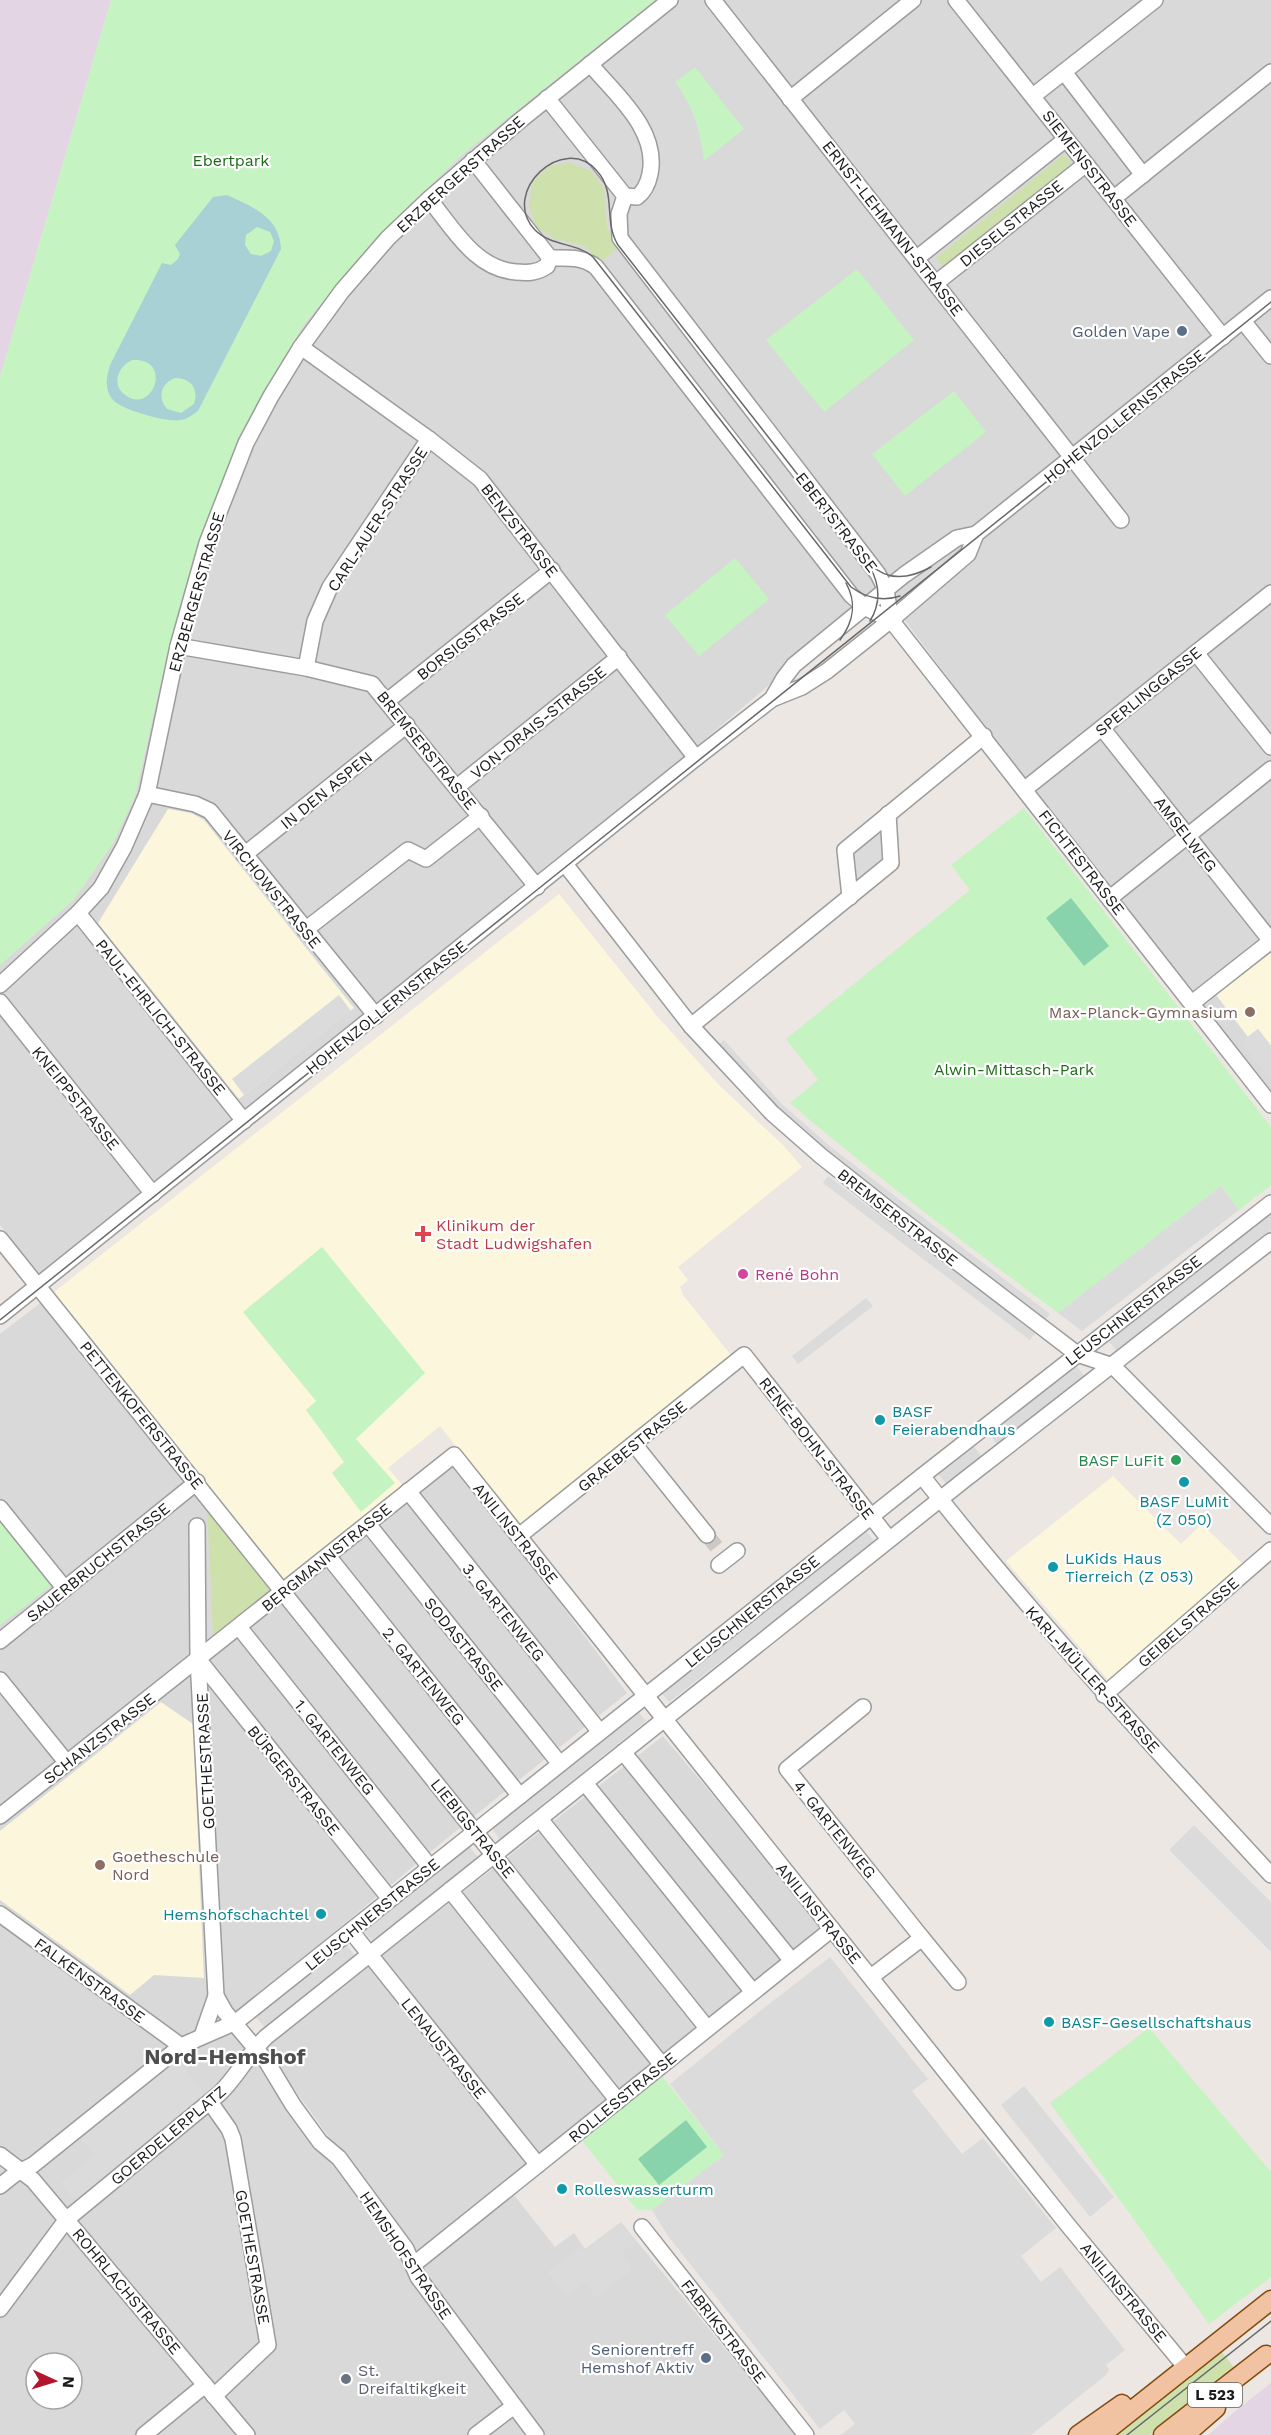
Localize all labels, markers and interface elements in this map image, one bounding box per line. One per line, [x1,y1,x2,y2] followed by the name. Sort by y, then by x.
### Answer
[1038,106,1141,230] street label: SIEMENSSTRASSE
[392,112,528,237] street label: ERZBERGERSTRASSE
[818,137,967,320] street label: ERNST-LEHMANN-STRASSE
[193,151,269,170] park label: Ebertpark
[956,176,1067,271] street label: DIESELSTRASSE
[1072,322,1170,341] place label: Golden Vape
[1175,324,1189,338] marker: Golden Vape
[1040,345,1209,487] street label: HOHENZOLLERNSTRASSE
[323,443,431,595] street label: CARL-AUER-STRASSE
[792,469,882,576] street label: EBERTSTRASSE
[477,480,562,581] street label: BENZSTRASSE
[164,510,228,674] street label: ERZBERGERSTRASSE
[413,589,528,684] street label: BORSIGSTRASSE
[1091,643,1205,740] street label: SPERLINGGASSE
[467,662,610,783] street label: VON-DRAIS-STRASSE
[373,687,480,814] street label: BREMSERSTRASSE
[277,748,376,833] street label: IN DEN ASPEN
[1150,793,1221,876] street label: AMSELWEG
[1035,806,1129,919] street label: FICHTESTRASSE
[218,826,325,952] street label: VIRCHOWSTRASSE
[92,935,230,1099] street label: PAUL-EHRLICH-STRASSE
[302,936,471,1078] street label: HOHENZOLLERNSTRASSE
[1049,1003,1238,1022] place label: Max-Planck-Gymnasium
[1243,1005,1257,1019] marker: Max-Planck-Gymnasium
[28,1043,123,1154] street label: KNEIPPSTRASSE
[934,1060,1094,1079] park label: Alwin-Mittasch-Park
[834,1165,962,1270] street label: BREMSERSTRASSE
[436,1216,592,1253] place label: Klinikum der Stadt Ludwigshafen
[414,1225,432,1243] marker: Klinikum der Stadt Ludwigshafen
[1061,1251,1205,1370] street label: LEUSCHNERSTRASSE
[755,1265,839,1284] place label: René Bohn
[736,1267,750,1281] marker: René Bohn
[76,1337,207,1493] street label: PETTENKOFERSTRASSE
[755,1373,878,1523] street label: RENÉ-BOHN-STRASSE
[574,1397,691,1496] street label: GRAEBESTRASSE
[892,1402,1015,1439] place label: BASF Feierabendhaus
[873,1413,887,1427] marker: BASF Feierabendhaus
[1078,1451,1164,1470] place label: BASF LuFit
[1169,1453,1183,1467] marker: BASF LuFit
[1177,1475,1191,1489] marker: BASF LuMit (Z 050)
[469,1479,562,1588] street label: ANILINSTRASSE
[1139,1492,1229,1529] place label: BASF LuMit (Z 050)
[23,1499,174,1626] street label: SAUERBRUCHSTRASSE
[257,1499,395,1616] street label: BERGMANNSTRASSE
[1065,1549,1193,1586] place label: LuKids Haus Tierreich (Z 053)
[681,1551,824,1672] street label: LEUSCHNERSTRASSE
[458,1560,549,1665] street label: 3. GARTENWEG
[1046,1560,1060,1574] marker: LuKids Haus Tierreich (Z 053)
[1134,1573,1243,1672] street label: GEIBELSTRASSE
[420,1594,507,1695] street label: SODASTRASSE
[1022,1602,1164,1757] street label: KARL-MÜLLER-STRASSE
[378,1624,469,1729] street label: 2. GARTENWEG
[40,1689,159,1788] street label: SCHANZSTRASSE
[192,1692,219,1830] street label: GOETHESTRASSE
[290,1696,379,1799] street label: 1. GARTENWEG
[243,1721,344,1839] street label: BÜRGERSTRASSE
[427,1775,519,1882] street label: LIEBIGSTRASSE
[789,1777,880,1882] street label: 4. GARTENWEG
[112,1847,219,1884] place label: Goetheschule Nord
[301,1854,444,1975] street label: LEUSCHNERSTRASSE
[93,1858,107,1872] marker: Goetheschule Nord
[772,1859,865,1968] street label: ANILINSTRASSE
[163,1905,309,1924] place label: Hemshofschachtel
[314,1907,328,1921] marker: Hemshofschachtel
[31,1934,149,2027] street label: FALKENSTRASSE
[397,1994,490,2103] street label: LENAUSTRASSE
[1061,2013,1252,2032] place label: BASF-Gesellschaftshaus
[1042,2015,1056,2029] marker: BASF-Gesellschaftshaus
[144,2044,307,2069] district label: Nord-Hemshof
[565,2048,680,2147] street label: ROLLESSTRASSE
[107,2082,230,2189] street label: GOERDELERPLATZ
[574,2180,714,2199] place label: Rolleswasserturm
[555,2182,569,2196] marker: Rolleswasserturm
[231,2188,274,2326] street label: GOETHESTRASSE
[356,2188,456,2323] street label: HEMSHOFSTRASSE
[68,2224,185,2358] street label: ROHRLACHSTRASSE
[1076,2239,1171,2346] street label: ANILINSTRASSE
[677,2276,770,2387] street label: FABRIKSTRASSE
[581,2340,695,2377] place label: Seniorentreff Hemshof Aktiv
[24,2351,84,2411] north arrow
[699,2351,713,2365] marker: Seniorentreff Hemshof Aktiv
[358,2361,466,2398] place label: St. Dreifaltikgkeit
[339,2372,353,2386] marker: St. Dreifaltikgkeit
[59,2375,78,2389] text: N
[1188,2383,1242,2407] road number: L 523

